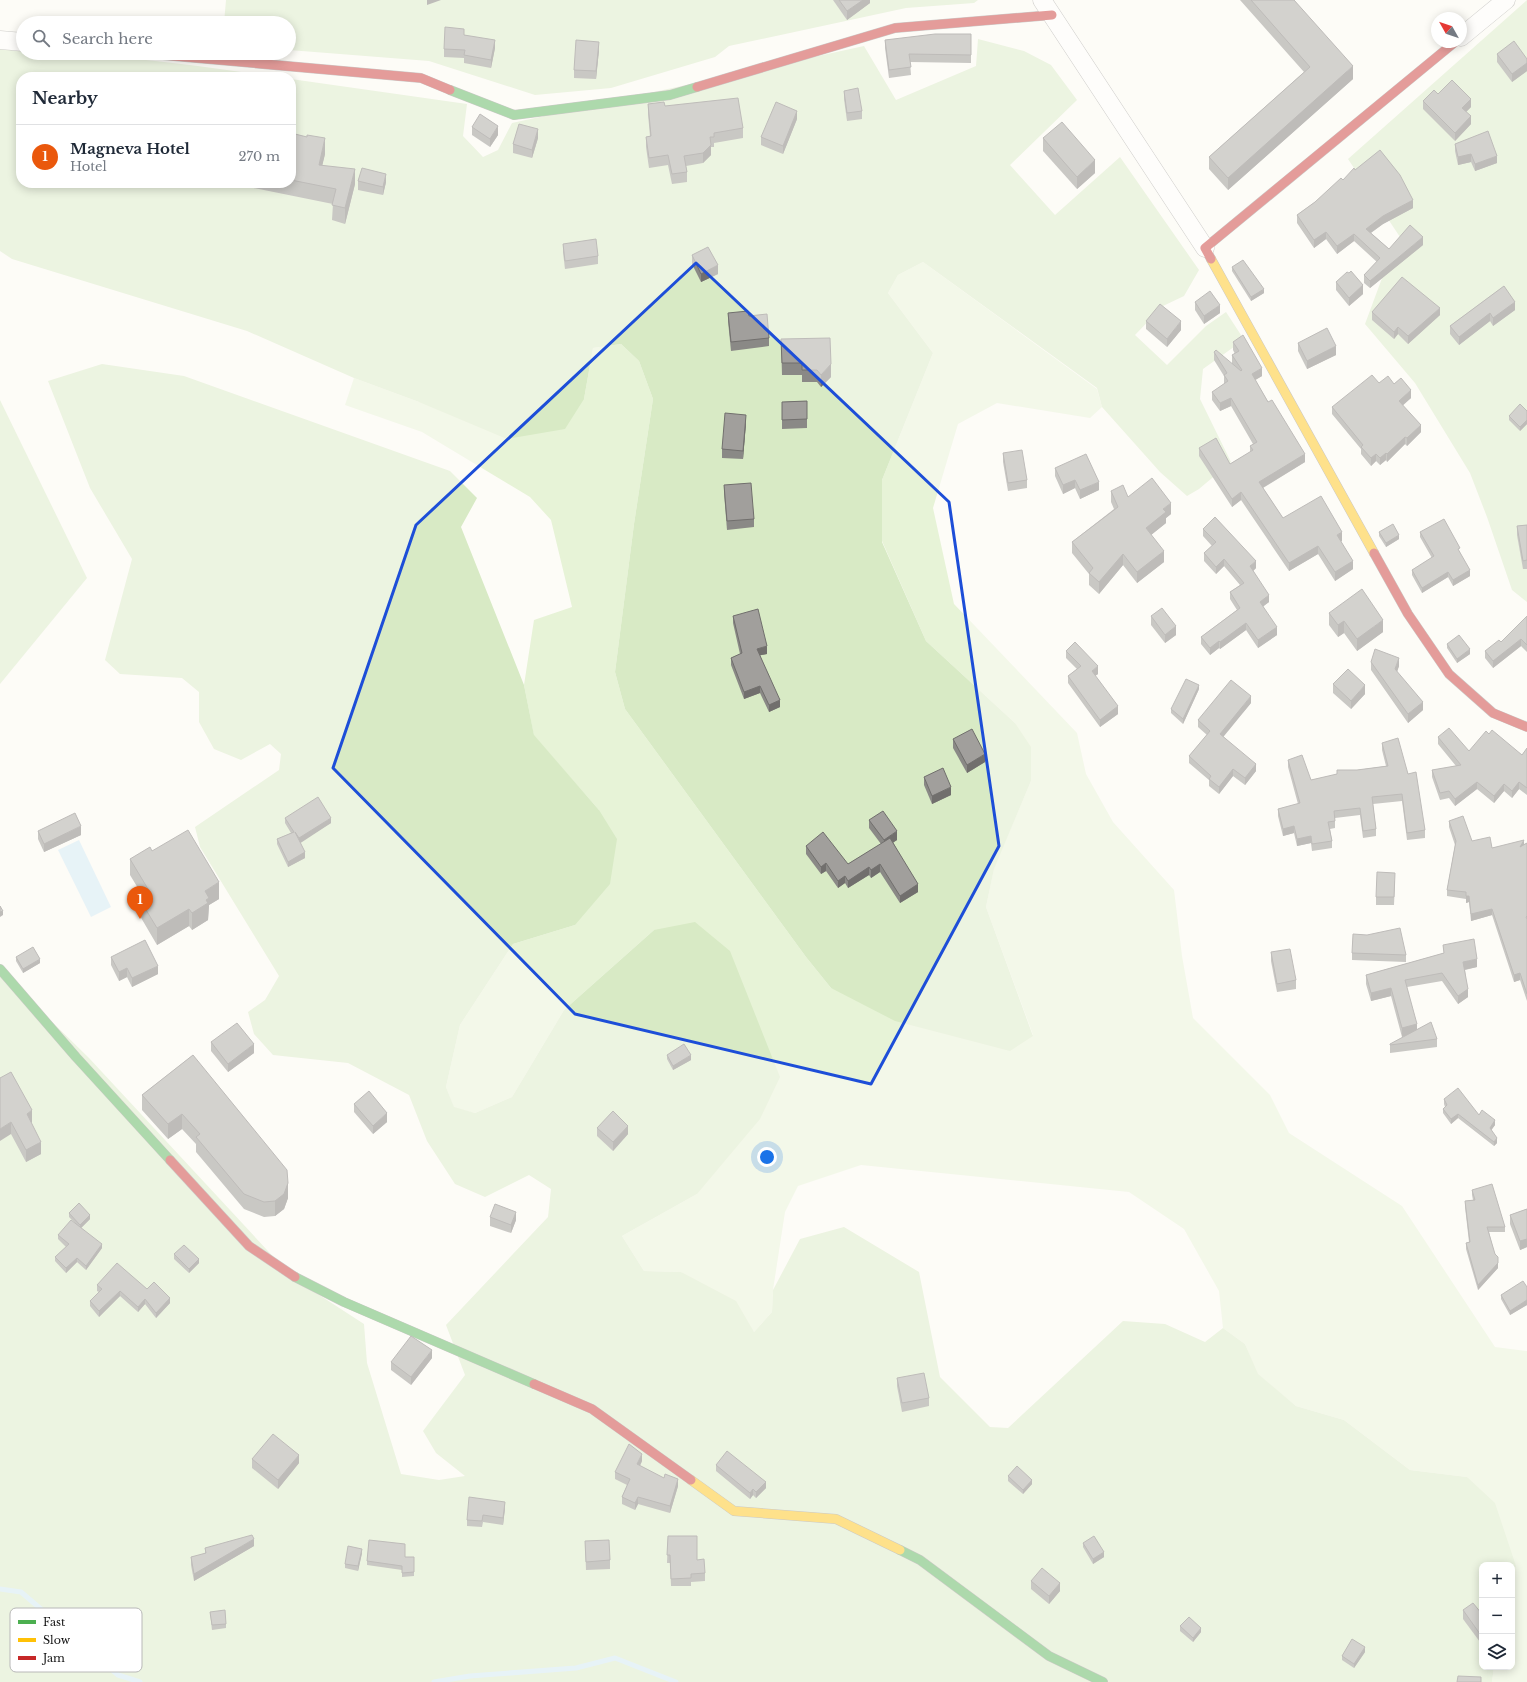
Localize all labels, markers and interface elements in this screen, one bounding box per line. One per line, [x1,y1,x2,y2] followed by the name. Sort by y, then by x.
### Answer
[1431,12,1467,48] north arrow
[16,16,296,60] search box
[30,27,52,49] icon: search
[62,29,153,48] text: Search here
[32,88,98,109] text: Nearby
[70,139,190,158] text: Magneva Hotel
[42,148,48,165] text: 1
[239,148,280,165] text: 270 m
[70,158,107,175] text: Hotel
[127,886,153,919] pin: 1
[757,1147,777,1167] your location
[1479,1562,1515,1670] map controls
[1479,1562,1515,1598] button: +
[1479,1598,1515,1634] button: −
[10,1608,142,1672] legend
[43,1615,66,1629] text: Fast
[43,1633,71,1647] text: Slow
[1479,1634,1515,1670] button: layers
[41,1651,65,1665] text: Jam

